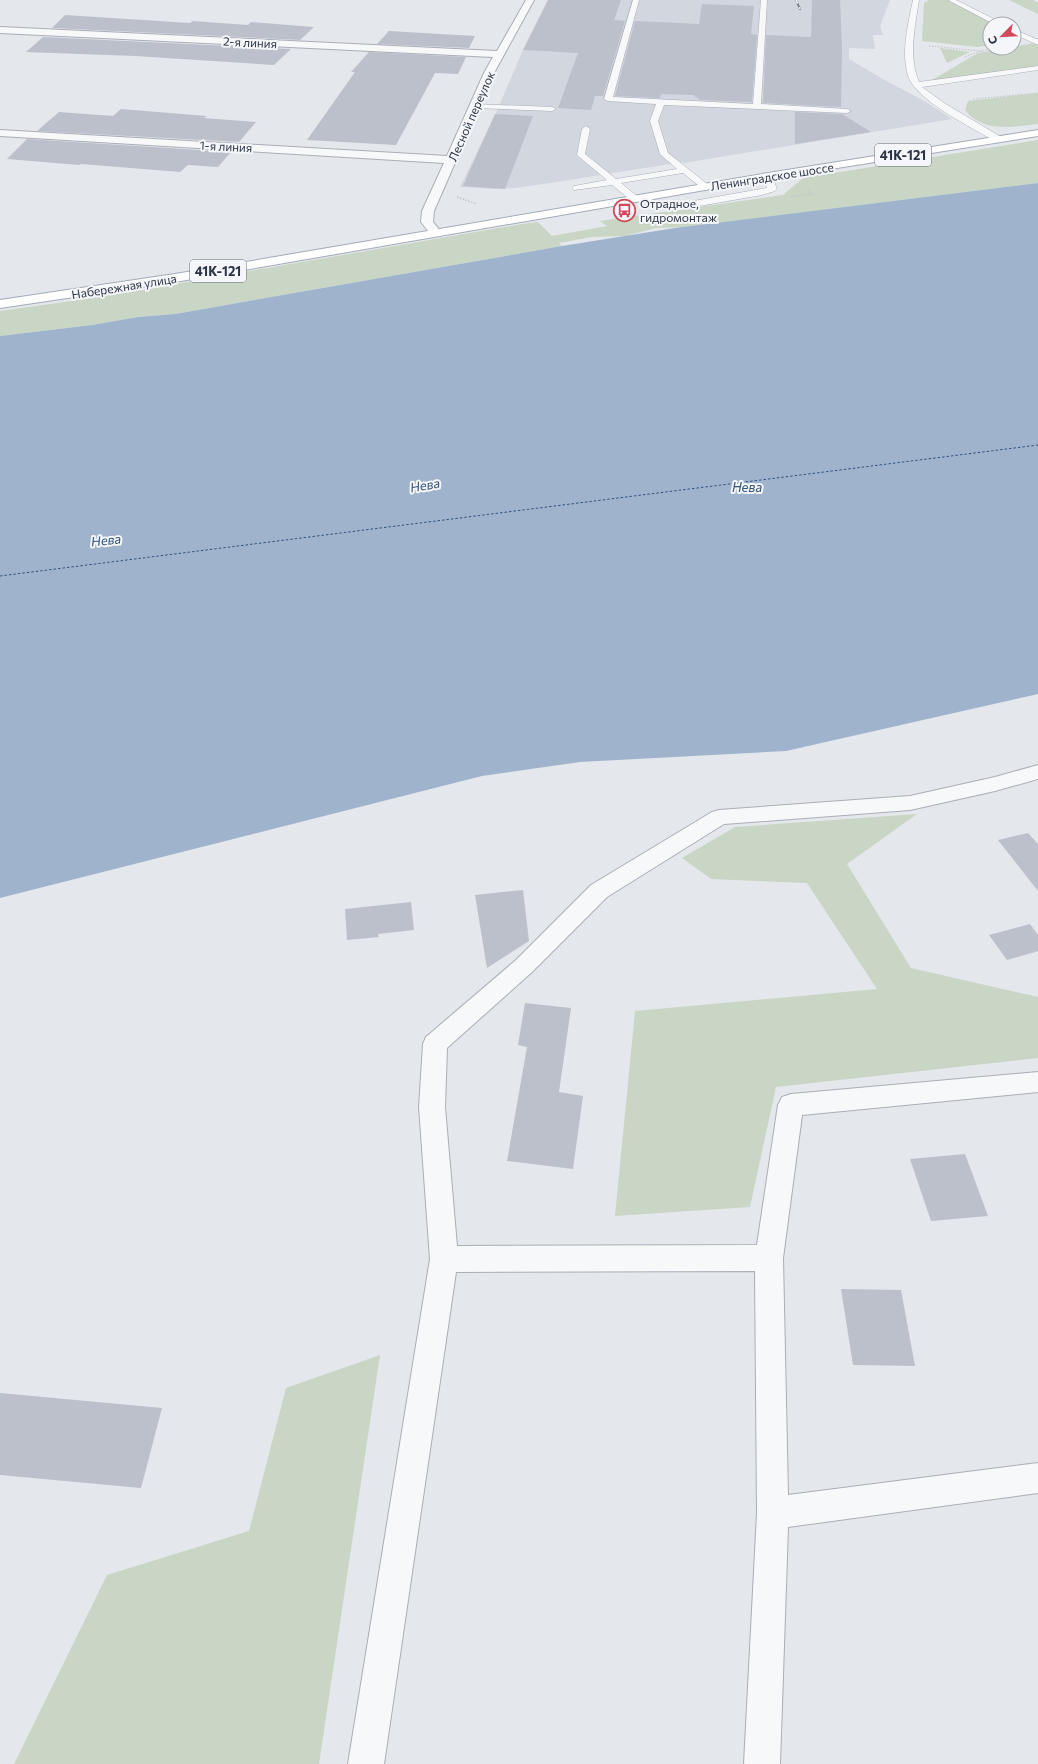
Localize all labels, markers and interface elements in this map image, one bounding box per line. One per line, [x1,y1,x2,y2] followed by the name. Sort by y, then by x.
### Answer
[982,16,1022,56] north arrow
[223,34,277,50] street label: 2-я линия
[985,34,1000,46] text: С
[445,68,497,163] street label: Лесной переулок
[199,138,253,154] street label: 1-я линия
[875,144,931,166] road number: 41К-121
[709,159,835,193] street label: Ленинградское шоссе
[640,196,718,224] place label: Отрадное, гидромонтаж
[611,197,637,223] bus stop icon: Отрадное, гидромонтаж
[190,260,246,282] road number: 41К-121
[70,271,178,301] street label: Набережная улица
[409,474,442,496] water label: Нева
[732,479,762,495] water label: Нева
[90,530,122,550] water label: Нева

